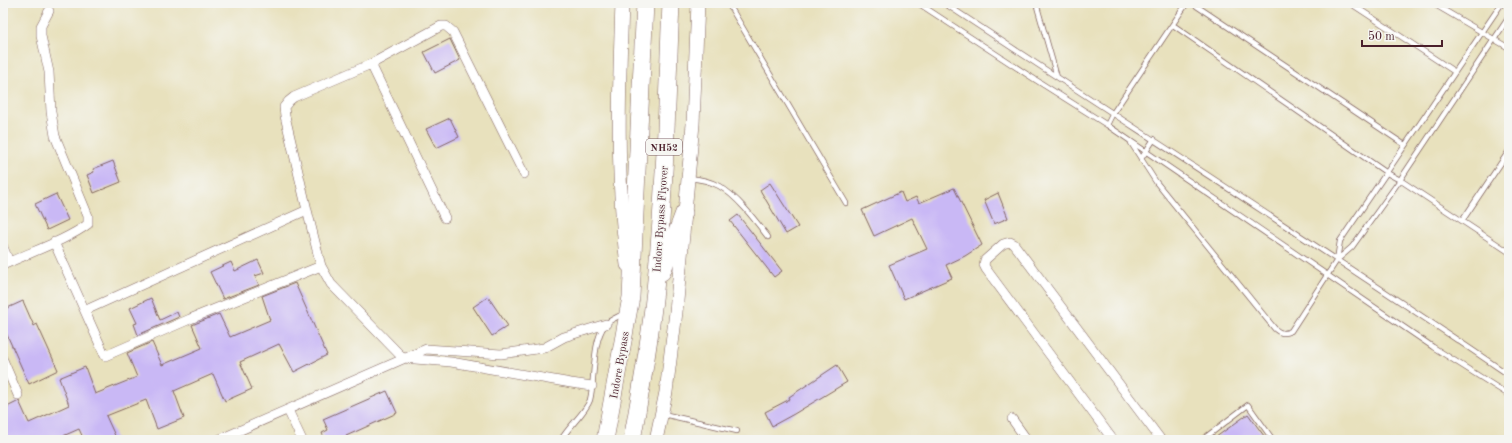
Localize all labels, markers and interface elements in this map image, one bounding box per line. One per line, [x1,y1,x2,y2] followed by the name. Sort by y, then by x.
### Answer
[1362,22,1442,48] scale bar
[1368,30,1395,43] text: 50 m
[646,139,682,155] road number: NH52
[652,165,671,273] street label: Indore Bypass Flyover
[609,330,632,400] street label: Indore Bypass

